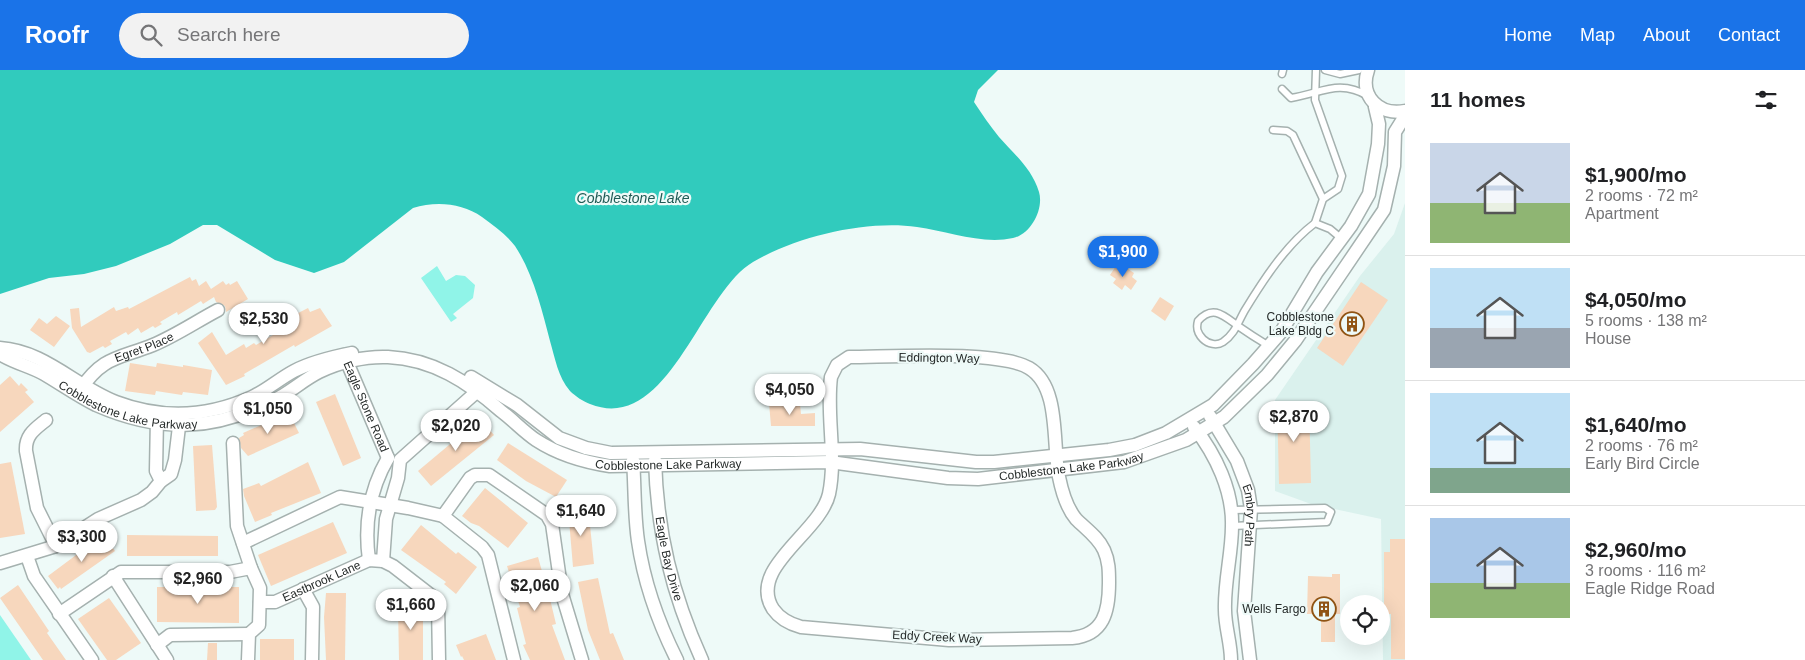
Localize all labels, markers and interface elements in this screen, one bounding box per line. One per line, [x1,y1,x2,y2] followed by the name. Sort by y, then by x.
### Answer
[119,13,469,58] search box
[25,21,89,48] text: Roofr
[137,21,165,49] icon: search
[177,24,281,45] text: Search here
[1504,25,1552,45] text: Home
[1580,25,1615,45] text: Map
[1643,25,1690,45] text: About
[1718,25,1780,45] text: Contact
[1752,86,1780,114] icon: filters
[1430,88,1526,111] text: 11 homes
[1470,163,1530,223] icon: home
[1585,163,1687,186] text: $1,900/mo
[1585,187,1698,204] text: 2 rooms · 72 m²
[577,190,690,206] water label: Cobblestone Lake
[1585,205,1659,222] text: Apartment
[1082,236,1164,278] pin: $1,900
[1099,243,1147,260] text: $1,900
[1470,288,1530,348] icon: home
[1585,288,1687,311] text: $4,050/mo
[223,302,305,345] pin: $2,530
[240,310,288,327] text: $2,530
[1267,310,1334,338] place label: Cobblestone Lake Bldg C
[1339,311,1365,337] building icon: Cobblestone Lake Bldg C
[1585,312,1707,329] text: 5 rooms · 138 m²
[113,329,176,365] street label: Egret Place
[1585,330,1631,347] text: House
[898,350,980,366] street label: Eddington Way
[340,359,392,454] street label: Eagle Stone Road
[749,374,831,416] pin: $4,050
[56,378,198,432] street label: Cobblestone Lake Parkway
[766,381,814,398] text: $4,050
[227,392,309,435] pin: $1,050
[244,400,292,417] text: $1,050
[1253,400,1335,443] pin: $2,870
[1270,408,1318,425] text: $2,870
[415,410,497,452] pin: $2,020
[1470,413,1530,473] icon: home
[1585,413,1687,436] text: $1,640/mo
[432,417,480,434] text: $2,020
[1585,437,1698,454] text: 2 rooms · 76 m²
[998,449,1146,484] street label: Cobblestone Lake Parkway
[1585,455,1700,472] text: Early Bird Circle
[594,457,742,473] street label: Cobblestone Lake Parkway
[1239,482,1258,547] street label: Embry Path
[540,494,622,537] pin: $1,640
[557,502,605,519] text: $1,640
[653,516,686,603] street label: Eagle Bay Drive
[41,520,123,563] pin: $3,300
[58,528,106,545] text: $3,300
[1470,538,1530,598] icon: home
[1585,538,1687,561] text: $2,960/mo
[280,558,363,605] street label: Eastbrook Lane
[157,562,239,605] pin: $2,960
[1585,562,1706,579] text: 3 rooms · 116 m²
[174,570,222,587] text: $2,960
[494,570,576,612] pin: $2,060
[511,577,559,594] text: $2,060
[1585,580,1715,597] text: Eagle Ridge Road
[370,588,452,631] pin: $1,660
[1340,595,1390,645] map controls
[1340,595,1390,645] button: locate
[387,596,435,613] text: $1,660
[1311,596,1337,622] building icon: Wells Fargo
[1242,602,1306,616] place label: Wells Fargo
[892,628,982,646] street label: Eddy Creek Way

